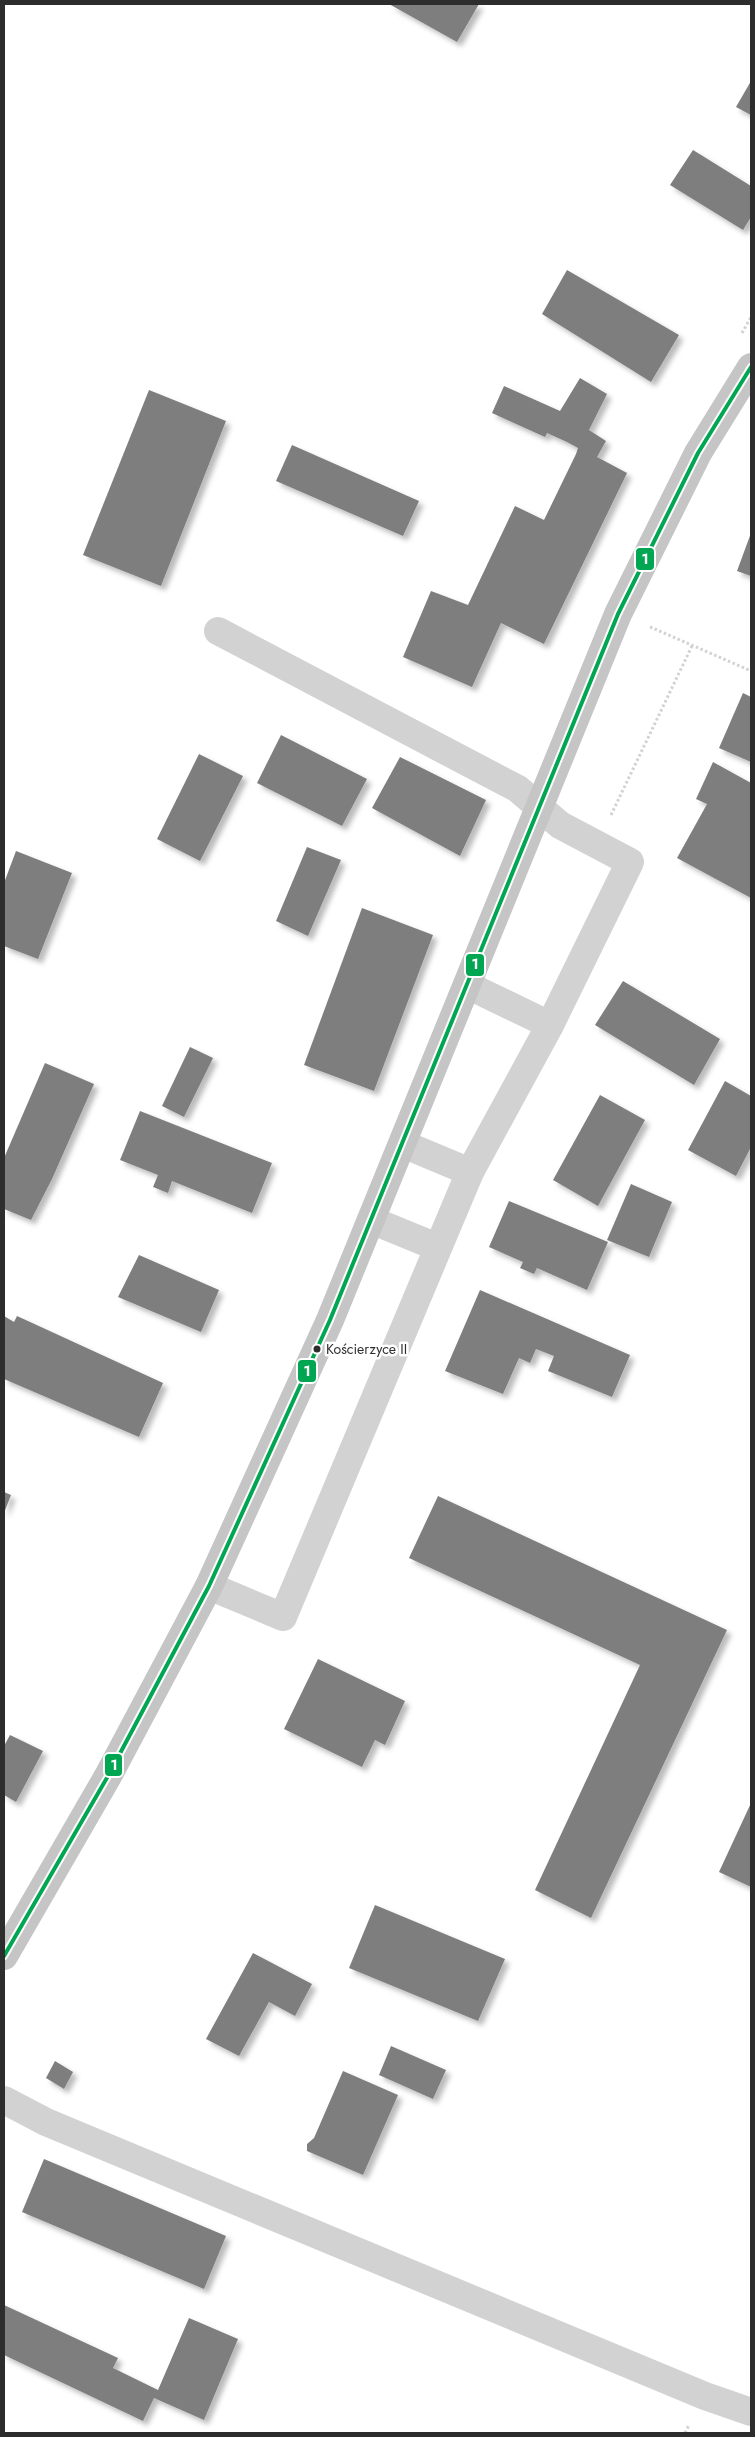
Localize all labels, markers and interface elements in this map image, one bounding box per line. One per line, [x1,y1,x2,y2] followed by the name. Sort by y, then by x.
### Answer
[635,547,655,571] line badge: 1
[641,549,649,569] text: 1
[465,953,485,977] line badge: 1
[471,954,479,974] text: 1
[326,1339,407,1359] place label: Kościerzyce II
[312,1344,322,1354] marker: Kościerzyce II
[297,1359,317,1383] line badge: 1
[303,1361,311,1381] text: 1
[104,1753,123,1777] line badge: 1
[110,1755,118,1775] text: 1

